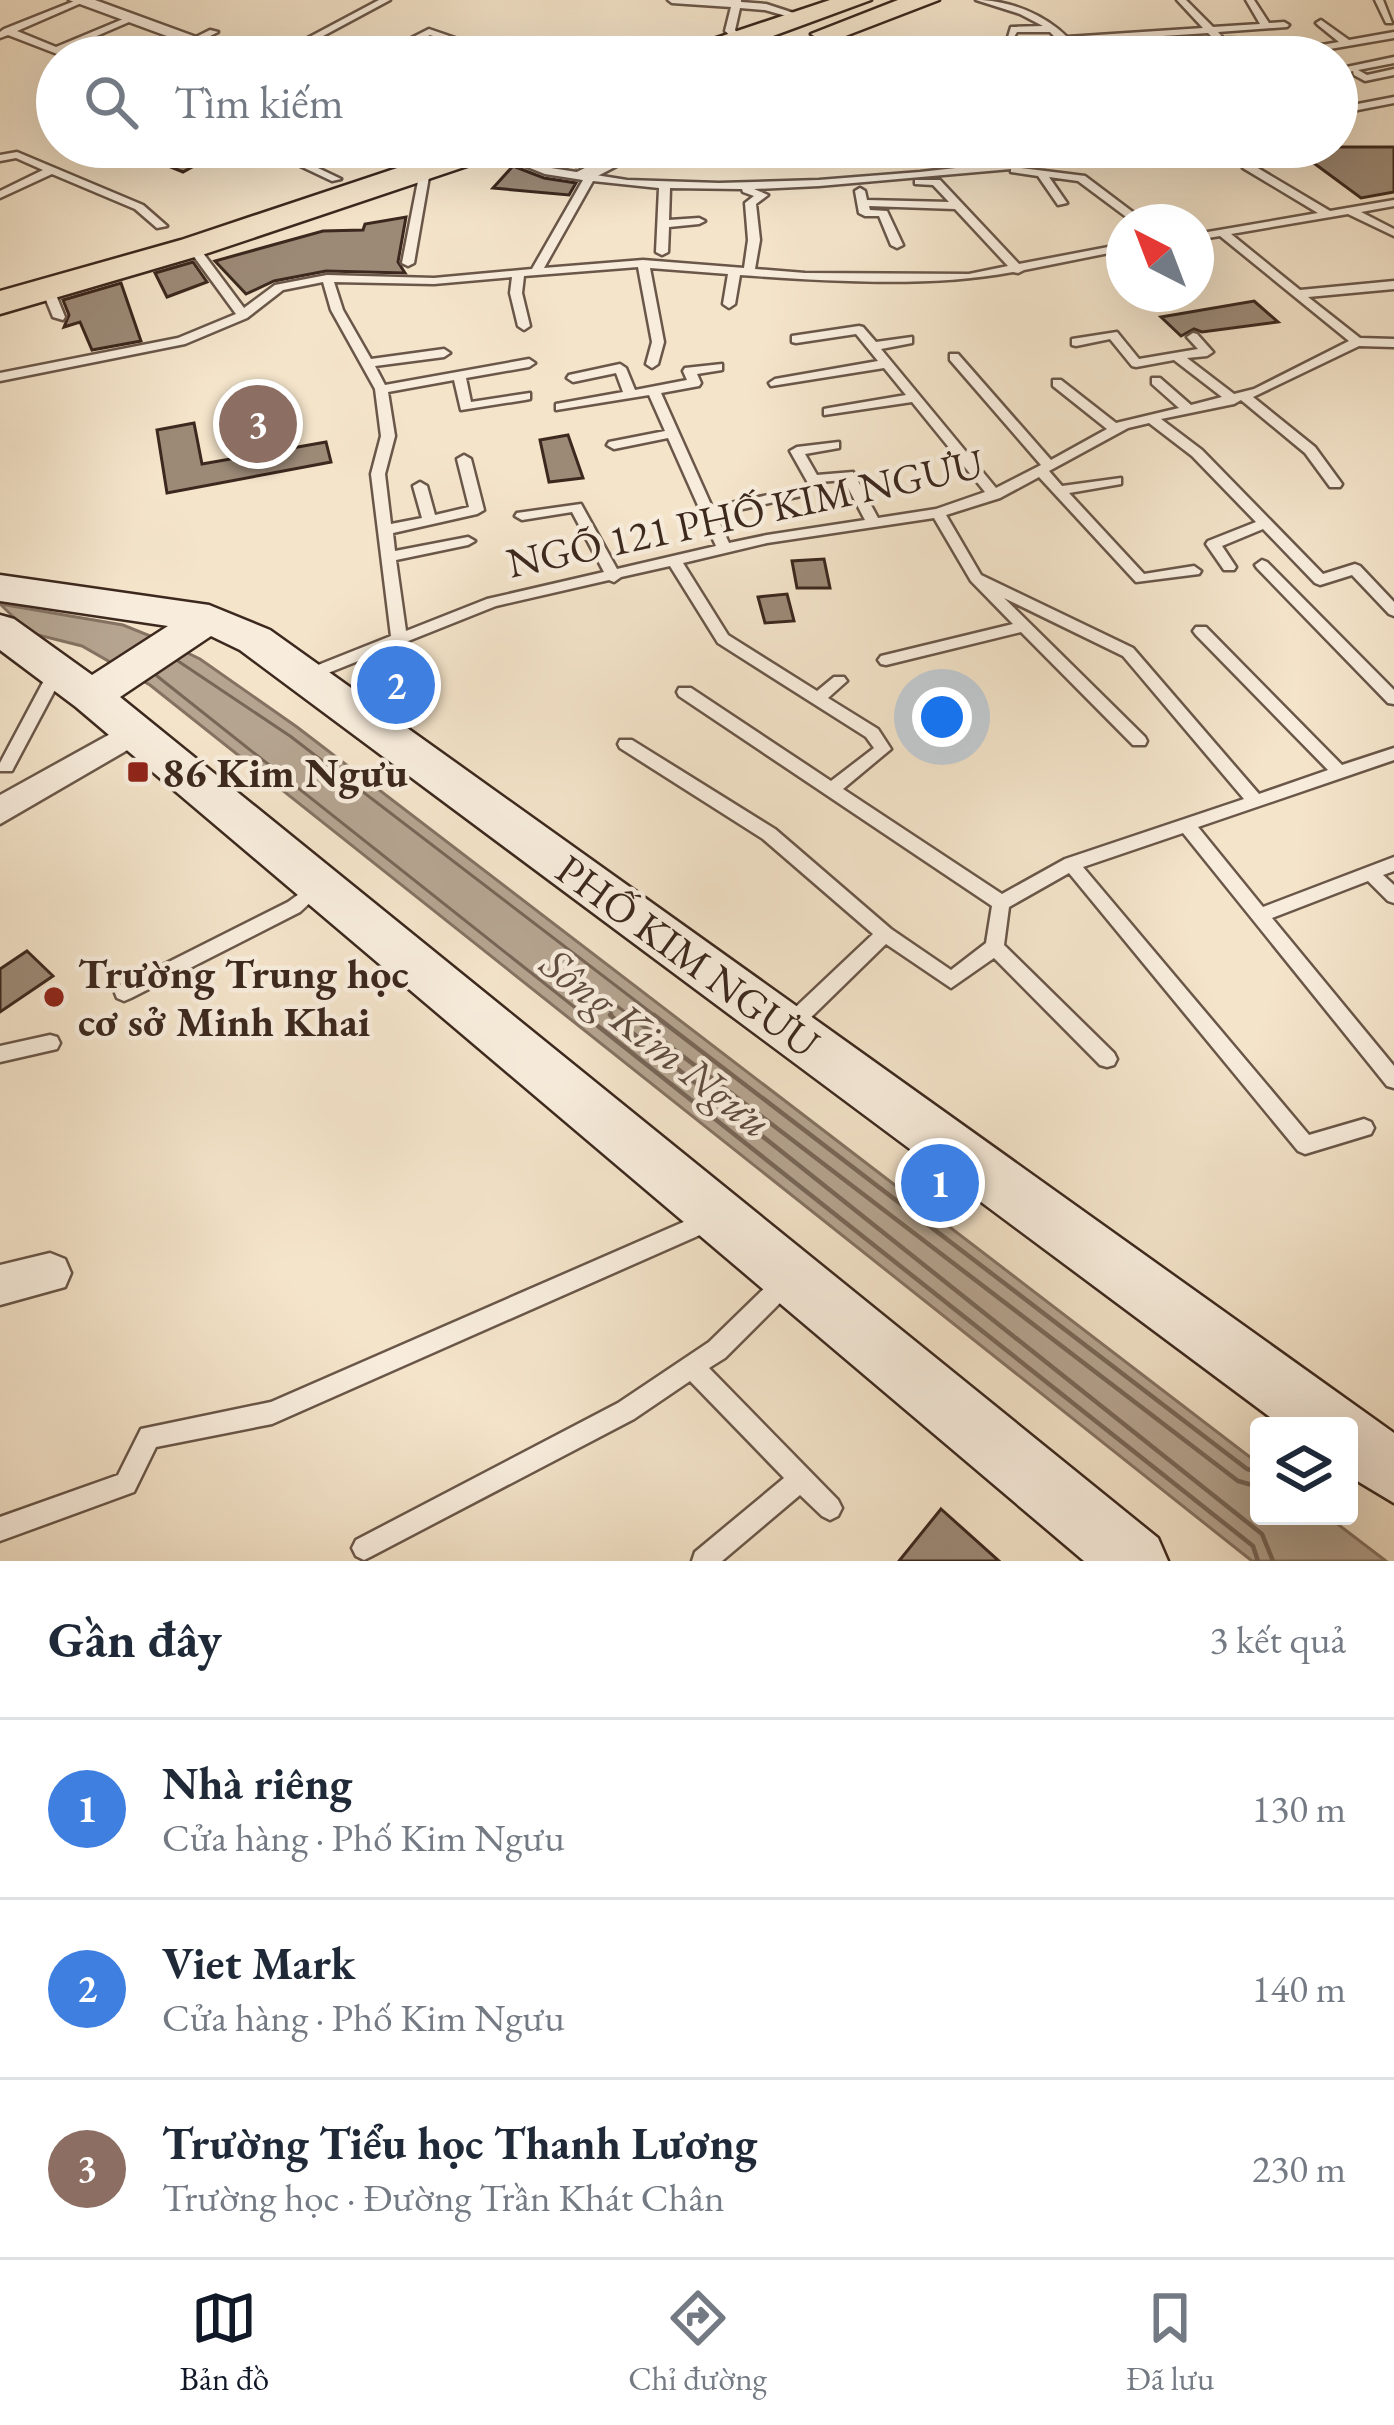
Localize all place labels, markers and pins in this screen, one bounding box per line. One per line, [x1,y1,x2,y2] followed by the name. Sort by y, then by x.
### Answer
[219,379,297,469] pin: 3
[357,640,435,730] pin: 2
[162,745,408,800] place label: 86 Kim Ngưu
[125,759,151,785] marker: 86 Kim Ngưu
[78,946,409,1049] place label: Trường Trung học cơ sở Minh Khai
[41,984,67,1010] marker: Trường Trung học cơ sở Minh Khai
[901,1138,979,1228] pin: 1

